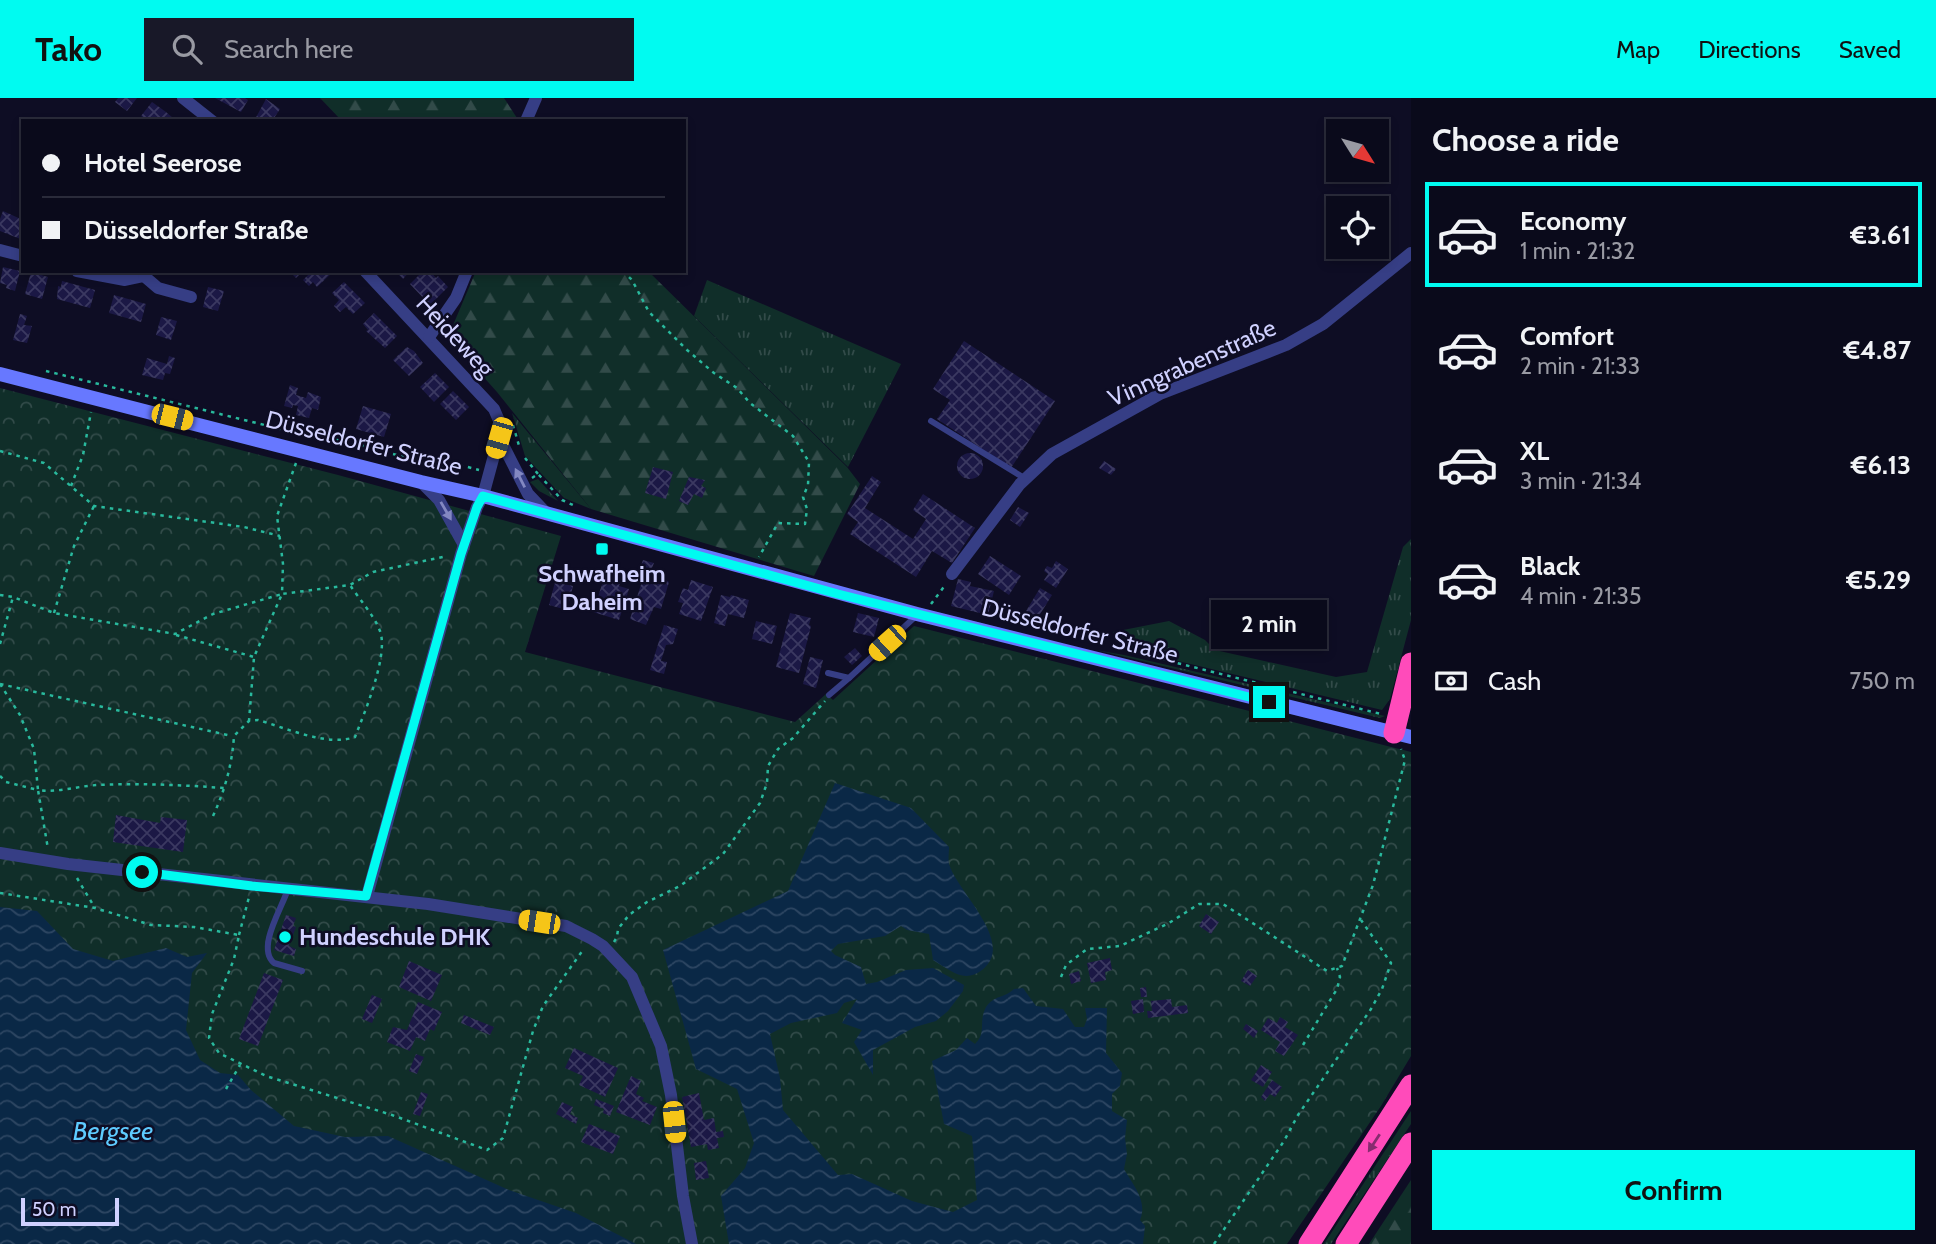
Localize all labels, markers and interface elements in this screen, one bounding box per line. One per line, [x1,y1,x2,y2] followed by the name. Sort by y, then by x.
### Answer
[144,18,634,81] search box
[35,29,102,69] text: Tako
[168,30,206,68] icon: search
[224,33,353,65] text: Search here
[1616,35,1660,64] text: Map
[1698,35,1801,64] text: Directions
[1839,35,1901,64] text: Saved
[1326,119,1390,182] north arrow
[1326,119,1389,259] map controls
[1432,120,1619,159] text: Choose a ride
[84,147,242,179] text: Hotel Seerose
[1326,196,1389,259] button: locate
[1436,203,1499,266] icon: car
[1520,205,1626,237] text: Economy
[84,214,308,246] text: Düsseldorfer Straße
[1850,219,1911,251] text: €3.61
[1520,237,1635,265] text: 1 min · 21:32
[410,289,501,383] street label: Heideweg
[1103,313,1280,413] street label: Vinngrabenstraße
[1436,318,1499,381] icon: car
[1520,320,1614,352] text: Comfort
[1843,334,1911,366] text: €4.87
[1520,352,1640,380] text: 2 min · 21:33
[150,402,195,432] car
[263,404,465,481] street label: Düsseldorfer Straße
[484,415,515,461] car
[1436,433,1499,496] icon: car
[1520,435,1549,467] text: XL
[1851,449,1911,481] text: €6.13
[1520,467,1641,495] text: 3 min · 21:34
[515,468,526,488] one-way arrow
[439,501,451,521] one-way arrow
[594,541,610,557] marker: Schwafheim Daheim
[1436,548,1499,611] icon: car
[1520,550,1580,582] text: Black
[538,559,666,616] place label: Schwafheim Daheim
[1846,564,1911,596] text: €5.29
[1520,582,1641,610] text: 4 min · 21:35
[979,592,1181,669] street label: Düsseldorfer Straße
[1211,601,1327,650] callout: 2 min
[1241,610,1297,638] text: 2 min
[865,621,910,665] car
[1432,662,1470,700] icon: cash
[1488,665,1541,697] text: Cash
[1850,667,1915,695] text: 750 m
[1253,686,1285,718] route end
[126,856,158,888] route start
[517,908,562,936] car
[299,922,490,951] place label: Hundeschule DHK
[277,929,293,945] marker: Hundeschule DHK
[662,1100,687,1144] car
[73,1115,153,1147] water label: Bergsee
[1368,1133,1381,1152] one-way arrow
[1432,1150,1915,1230] button: Confirm
[21,1195,119,1227] scale bar
[32,1198,76,1221] text: 50 m

